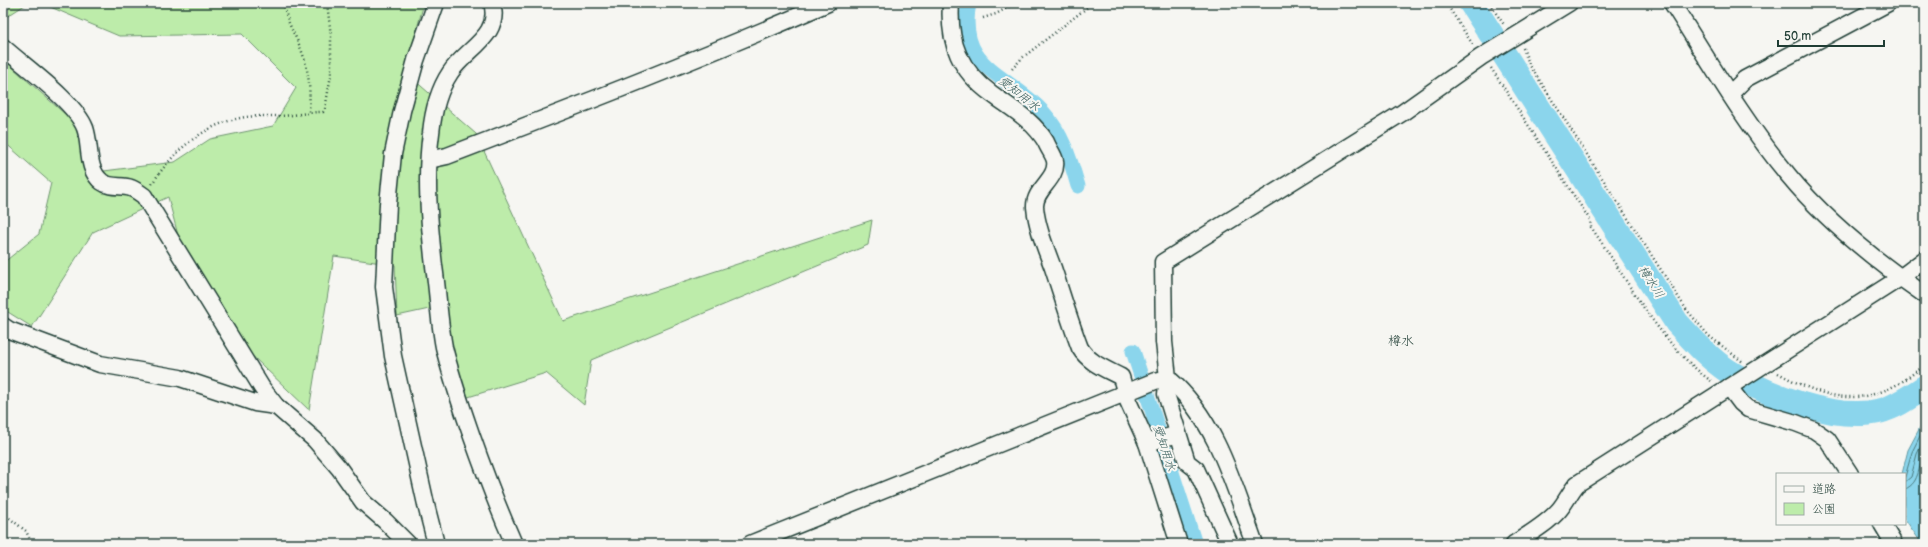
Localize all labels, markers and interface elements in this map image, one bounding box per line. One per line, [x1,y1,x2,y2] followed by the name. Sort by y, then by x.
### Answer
[1778,22,1884,48] scale bar
[1784,29,1811,44] text: 50 m
[995,73,1043,115] water label: 愛知用水
[1635,263,1667,301] water label: 樽水川
[1388,333,1414,349] district label: 樽水
[1149,423,1179,473] water label: 愛知用水
[1776,473,1906,525] legend
[1812,482,1836,497] text: 道路
[1812,502,1836,517] text: 公園

